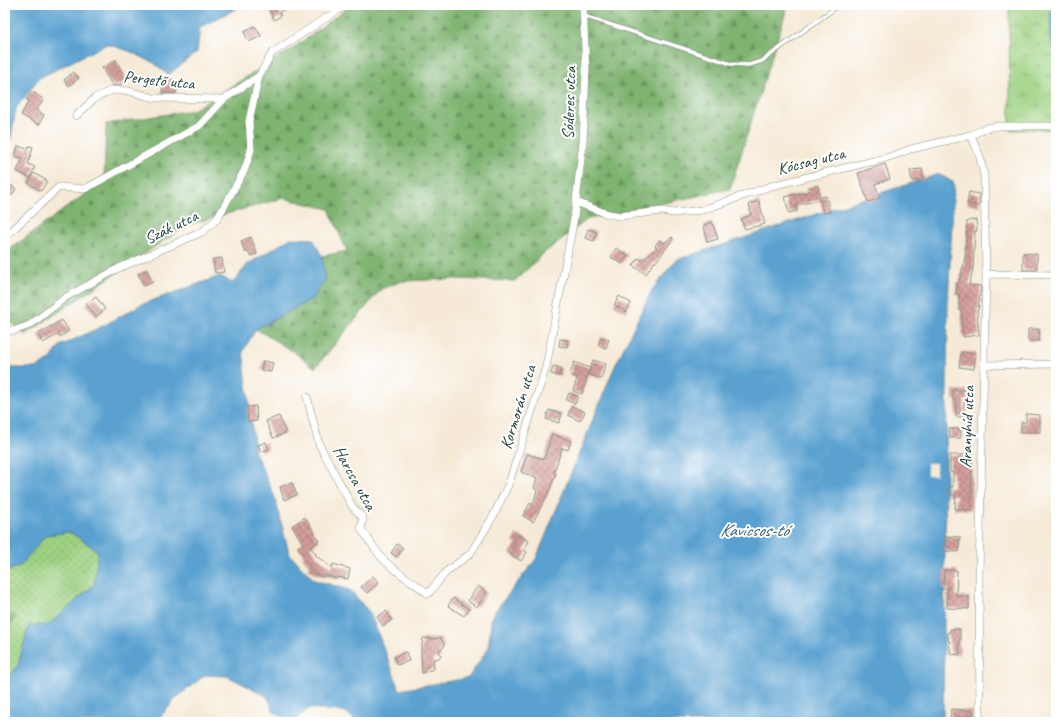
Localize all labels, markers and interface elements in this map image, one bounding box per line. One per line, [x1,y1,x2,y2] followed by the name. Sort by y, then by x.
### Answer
[557,64,581,140] street label: Sóderes utca
[122,66,197,94] street label: Pergető utca
[775,142,849,180] street label: Kócsag utca
[141,205,202,249] street label: Szák utca
[495,361,541,451] street label: Kormorán utca
[955,384,979,468] street label: Aranyhíd utca
[329,442,382,516] street label: Harcsa utca
[720,519,794,541] water label: Kavicsos-tó

